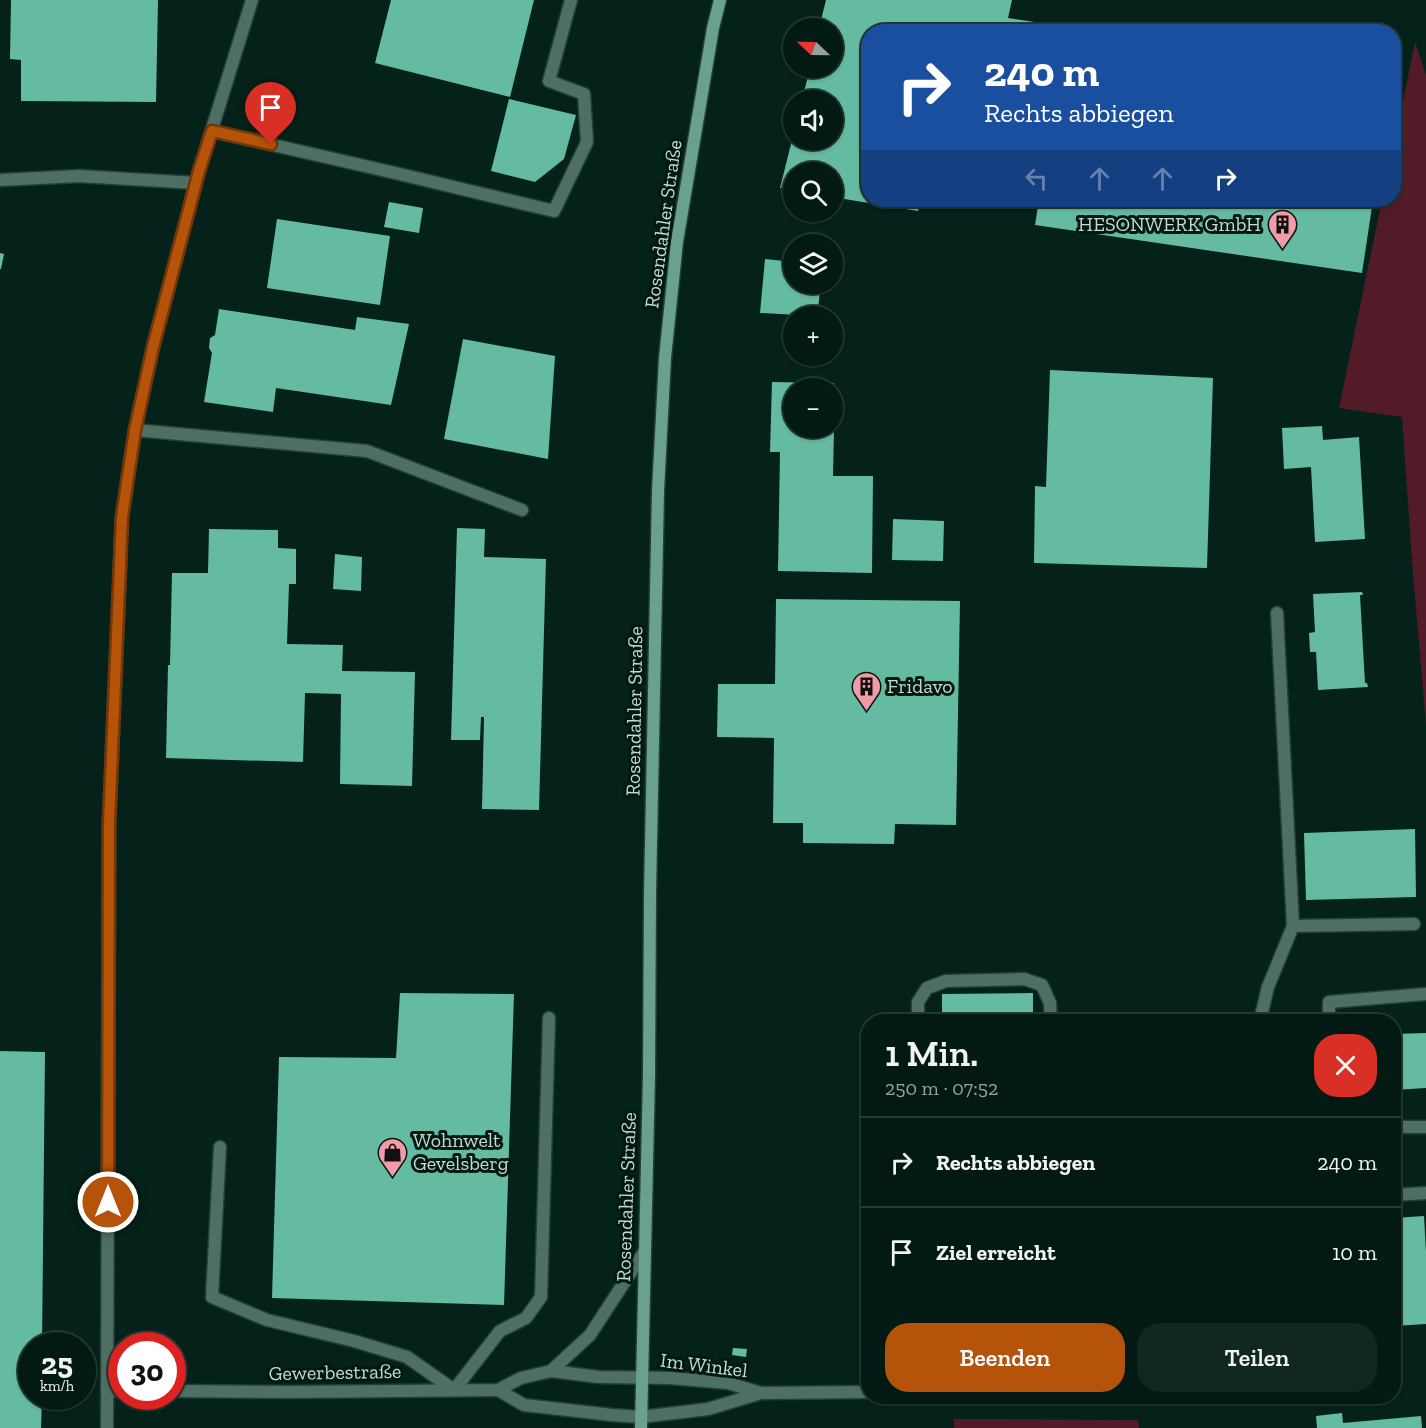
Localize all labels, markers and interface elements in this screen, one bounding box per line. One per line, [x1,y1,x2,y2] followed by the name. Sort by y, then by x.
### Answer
[783,18,843,78] north arrow
[783,18,843,438] map controls
[984,46,1099,97] text: 240 m
[885,48,963,126] icon: right
[245,82,296,144] pin
[783,90,843,150] button: sound
[254,91,287,124] icon: arrive
[984,97,1174,129] text: Rechts abbiegen
[639,138,687,310] street label: Rosendahler Straße
[783,162,843,222] button: search
[1020,162,1053,195] icon: left
[1083,162,1116,195] icon: ahead
[1146,162,1179,195] icon: ahead
[1209,162,1242,195] icon: right
[1266,208,1298,250] building icon: HESONWERK GmbH
[1078,212,1261,236] place label: HESONWERK GmbH
[783,234,843,294] button: layers
[783,306,843,366] button: +
[783,378,843,438] button: −
[621,626,647,796] street label: Rosendahler Straße
[850,670,882,712] building icon: Fridavo
[887,674,952,698] place label: Fridavo
[885,1032,978,1075] text: 1 Min.
[1314,1034,1377,1097] button: close
[885,1076,998,1100] text: 250 m · 07:52
[611,1112,641,1282] street label: Rosendahler Straße
[413,1128,509,1175] place label: Wohnwelt Gevelsberg
[376,1136,408,1178] shop icon: Wohnwelt Gevelsberg
[885,1146,918,1179] icon: right
[936,1149,1095,1176] text: Rechts abbiegen
[1317,1149,1377,1176] text: 240 m
[76,1170,140,1234] position arrow
[885,1236,918,1269] icon: arrive
[936,1239,1056,1266] text: Ziel erreicht
[1332,1239,1377,1266] text: 10 m
[885,1323,1125,1392] button: Beenden
[1137,1323,1377,1392] button: Teilen
[108,1332,186,1410] speed limit sign: 30
[41,1346,73,1382] text: 25
[659,1348,749,1382] street label: Im Winkel
[268,1359,402,1385] street label: Gewerbestraße
[40,1377,74,1395] text: km/h

